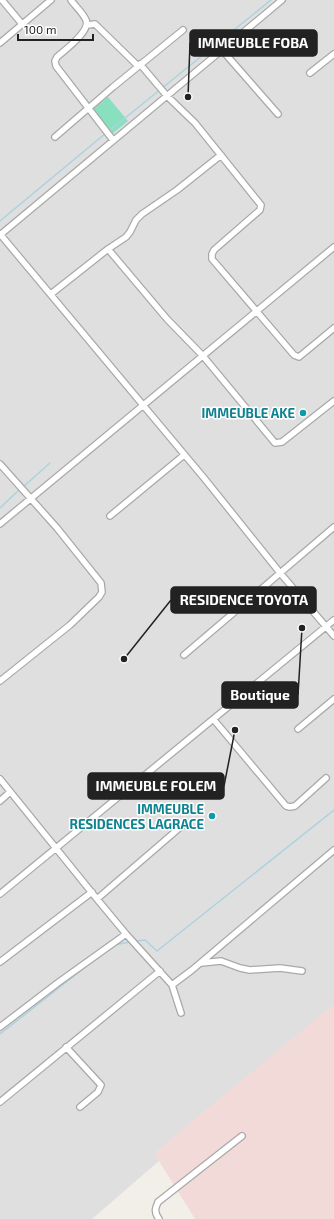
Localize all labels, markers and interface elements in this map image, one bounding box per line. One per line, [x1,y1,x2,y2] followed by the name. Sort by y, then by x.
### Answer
[18,16,93,42] scale bar
[24,22,56,36] text: 100 m
[190,30,317,56] callout: IMMEUBLE FOBA
[198,34,309,51] text: IMMEUBLE FOBA
[202,405,295,421] place label: IMMEUBLE AKE
[298,408,308,418] marker: IMMEUBLE AKE
[171,587,316,613] callout: RESIDENCE TOYOTA
[180,591,309,608] text: RESIDENCE TOYOTA
[222,682,298,708] callout: Boutique
[230,686,290,703] text: Boutique
[88,773,224,799] callout: IMMEUBLE FOLEM
[96,777,217,794] text: IMMEUBLE FOLEM
[70,801,204,832] place label: IMMEUBLE RESIDENCES LAGRACE
[207,811,217,821] marker: IMMEUBLE RESIDENCES LAGRACE

